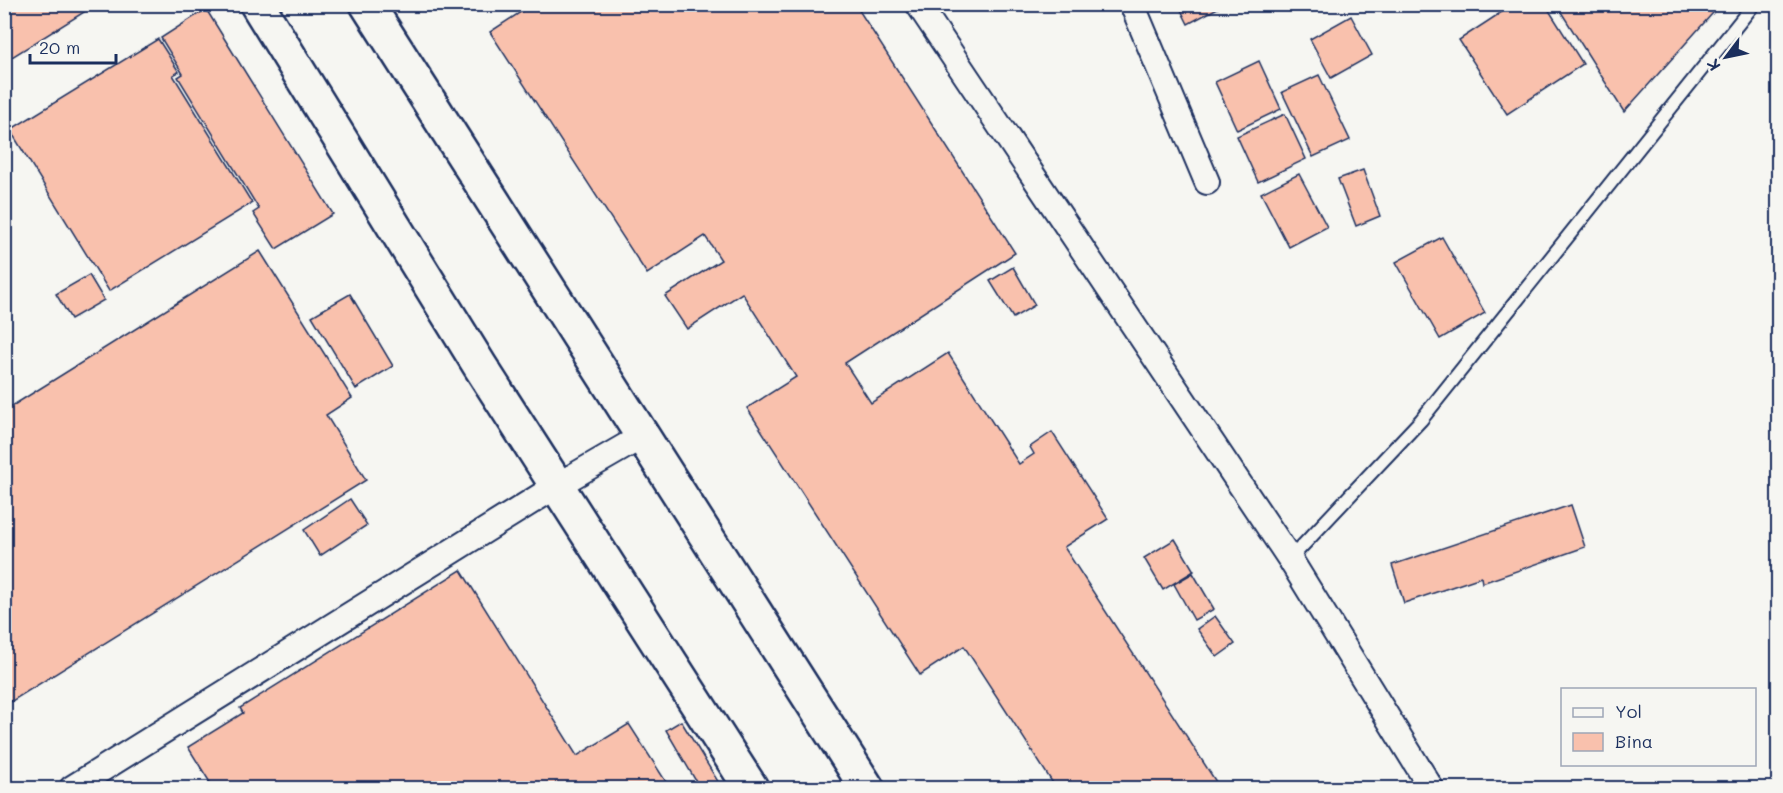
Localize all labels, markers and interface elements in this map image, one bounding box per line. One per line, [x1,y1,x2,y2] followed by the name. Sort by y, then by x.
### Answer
[30,27,116,65] scale bar
[1696,27,1756,87] north arrow
[39,35,80,59] text: 20 m
[1701,55,1725,75] text: K
[1561,688,1756,766] legend
[1615,699,1642,723] text: Yol
[1615,729,1653,753] text: Bina

